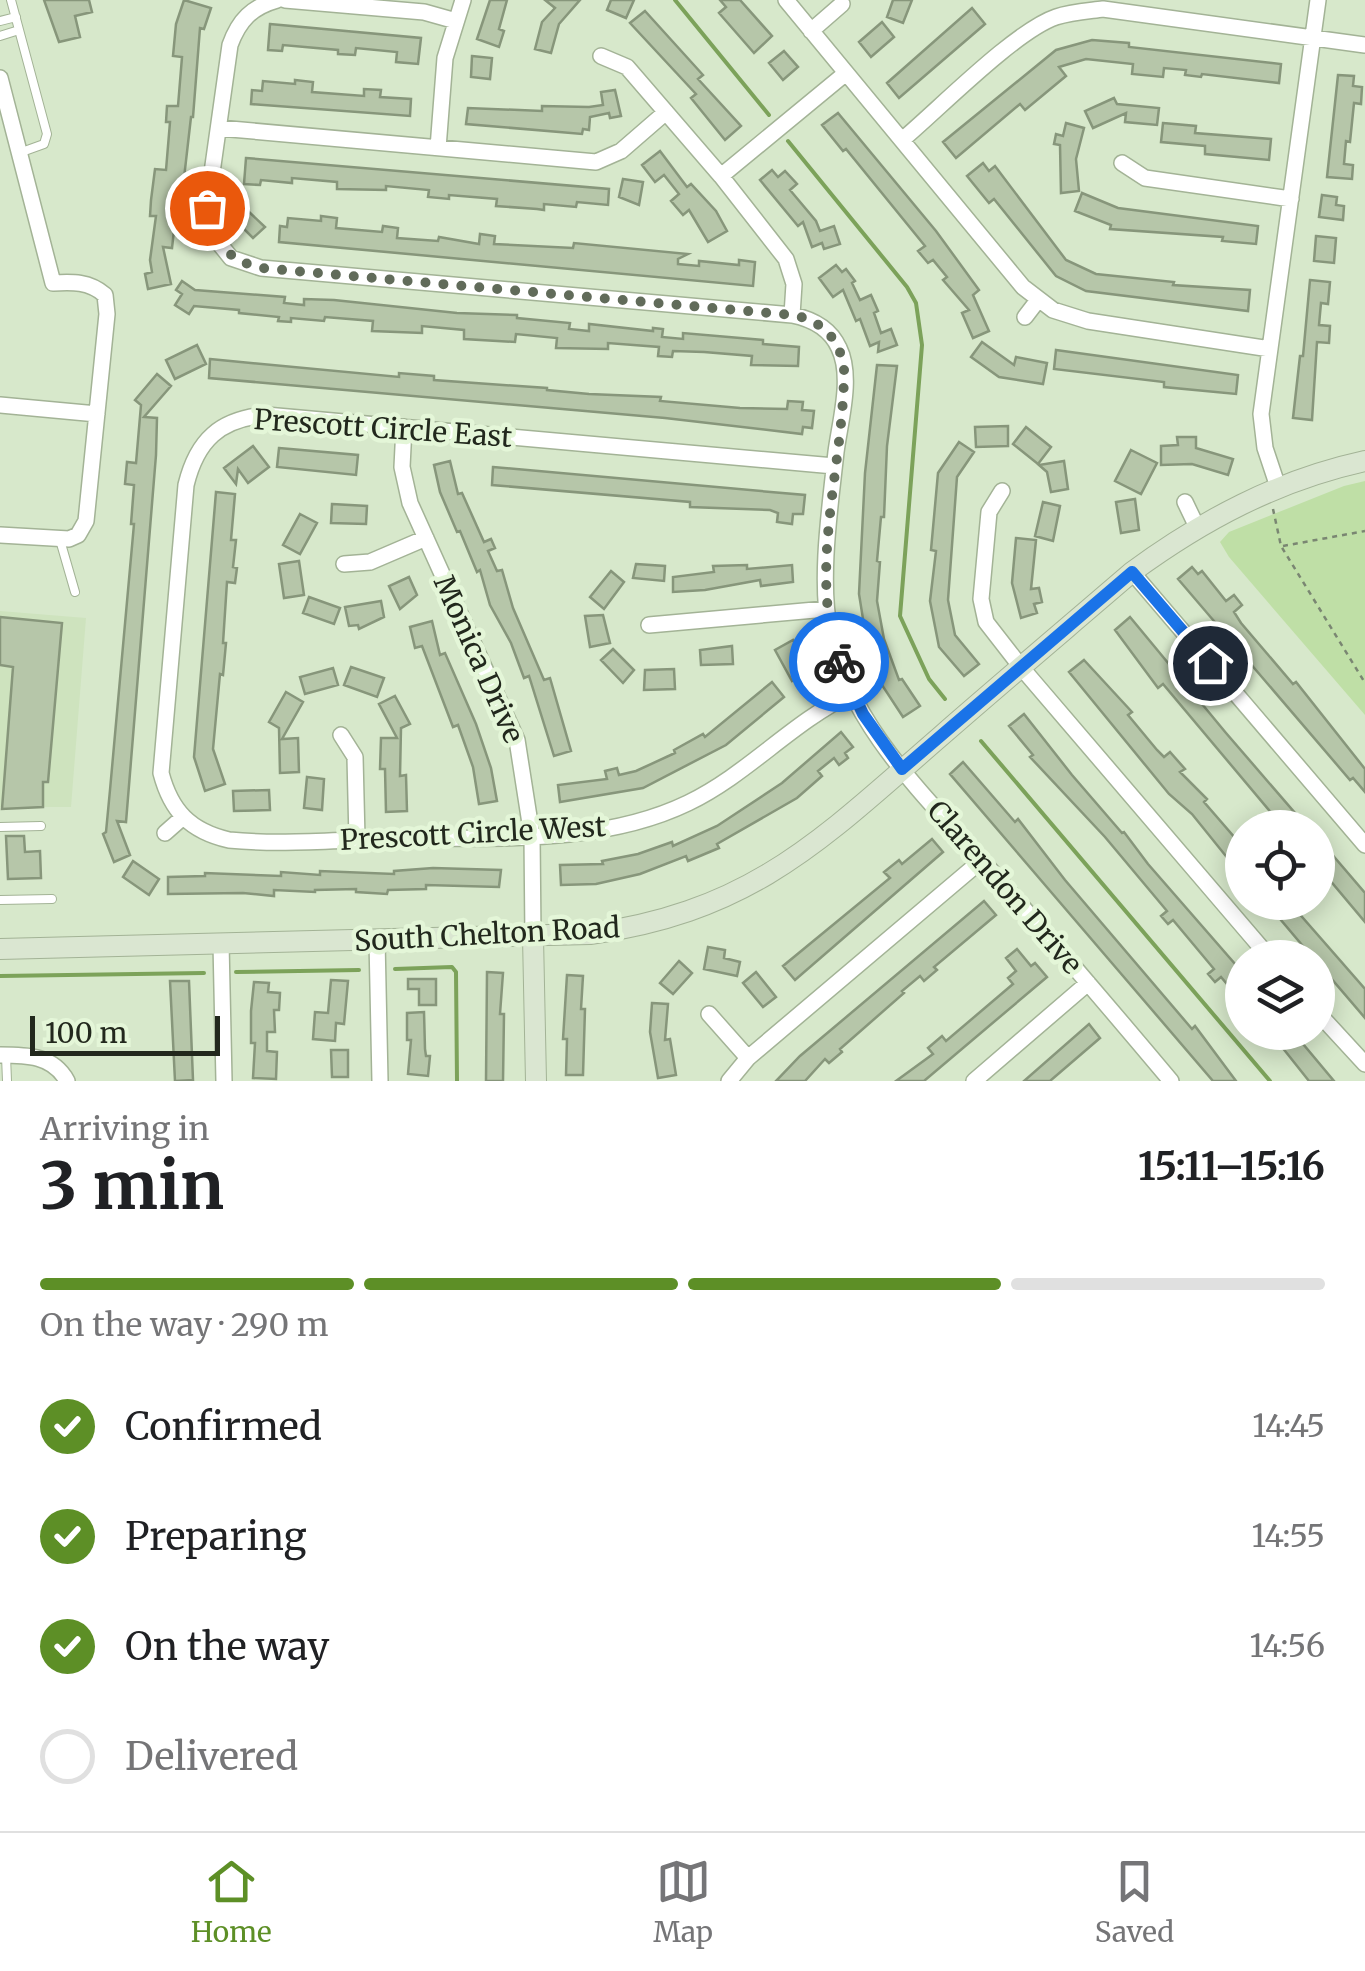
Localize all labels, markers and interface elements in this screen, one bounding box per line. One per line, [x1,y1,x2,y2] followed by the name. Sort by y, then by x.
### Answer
[165,166,250,251] pin
[180,181,235,236] icon: bag
[253,401,513,455] street label: Prescott Circle East
[426,570,532,748] street label: Monica Drive
[789,612,889,712] courier
[1168,621,1253,706] pin
[812,635,867,690] icon: bike
[1183,636,1238,691] icon: home
[920,793,1090,981] street label: Clarendon Drive
[339,808,607,858] street label: Prescott Circle West
[1225,810,1335,1050] map controls
[1225,810,1335,920] button: locate
[353,909,621,959] street label: South Chelton Road
[1225,940,1335,1050] button: layers
[30,1011,220,1056] scale bar
[45,1015,127,1051] text: 100 m
[40,1109,209,1149] text: Arriving in
[1138,1143,1325,1190] text: 15:11–15:16
[40,1145,224,1227] text: 3 min
[40,1305,328,1345] text: On the way · 290 m
[40,1399,95,1454] icon: check
[125,1403,322,1450] text: Confirmed
[1252,1406,1325,1446] text: 14:45
[40,1509,95,1564] icon: check
[125,1513,307,1560] text: Preparing
[1251,1516,1325,1556] text: 14:55
[40,1619,95,1674] icon: check
[125,1623,329,1670] text: On the way
[1250,1626,1325,1666] text: 14:56
[125,1733,298,1780] text: Delivered
[191,1854,272,1950] tab: Home
[653,1854,713,1950] tab: Map
[1095,1854,1174,1950] tab: Saved

